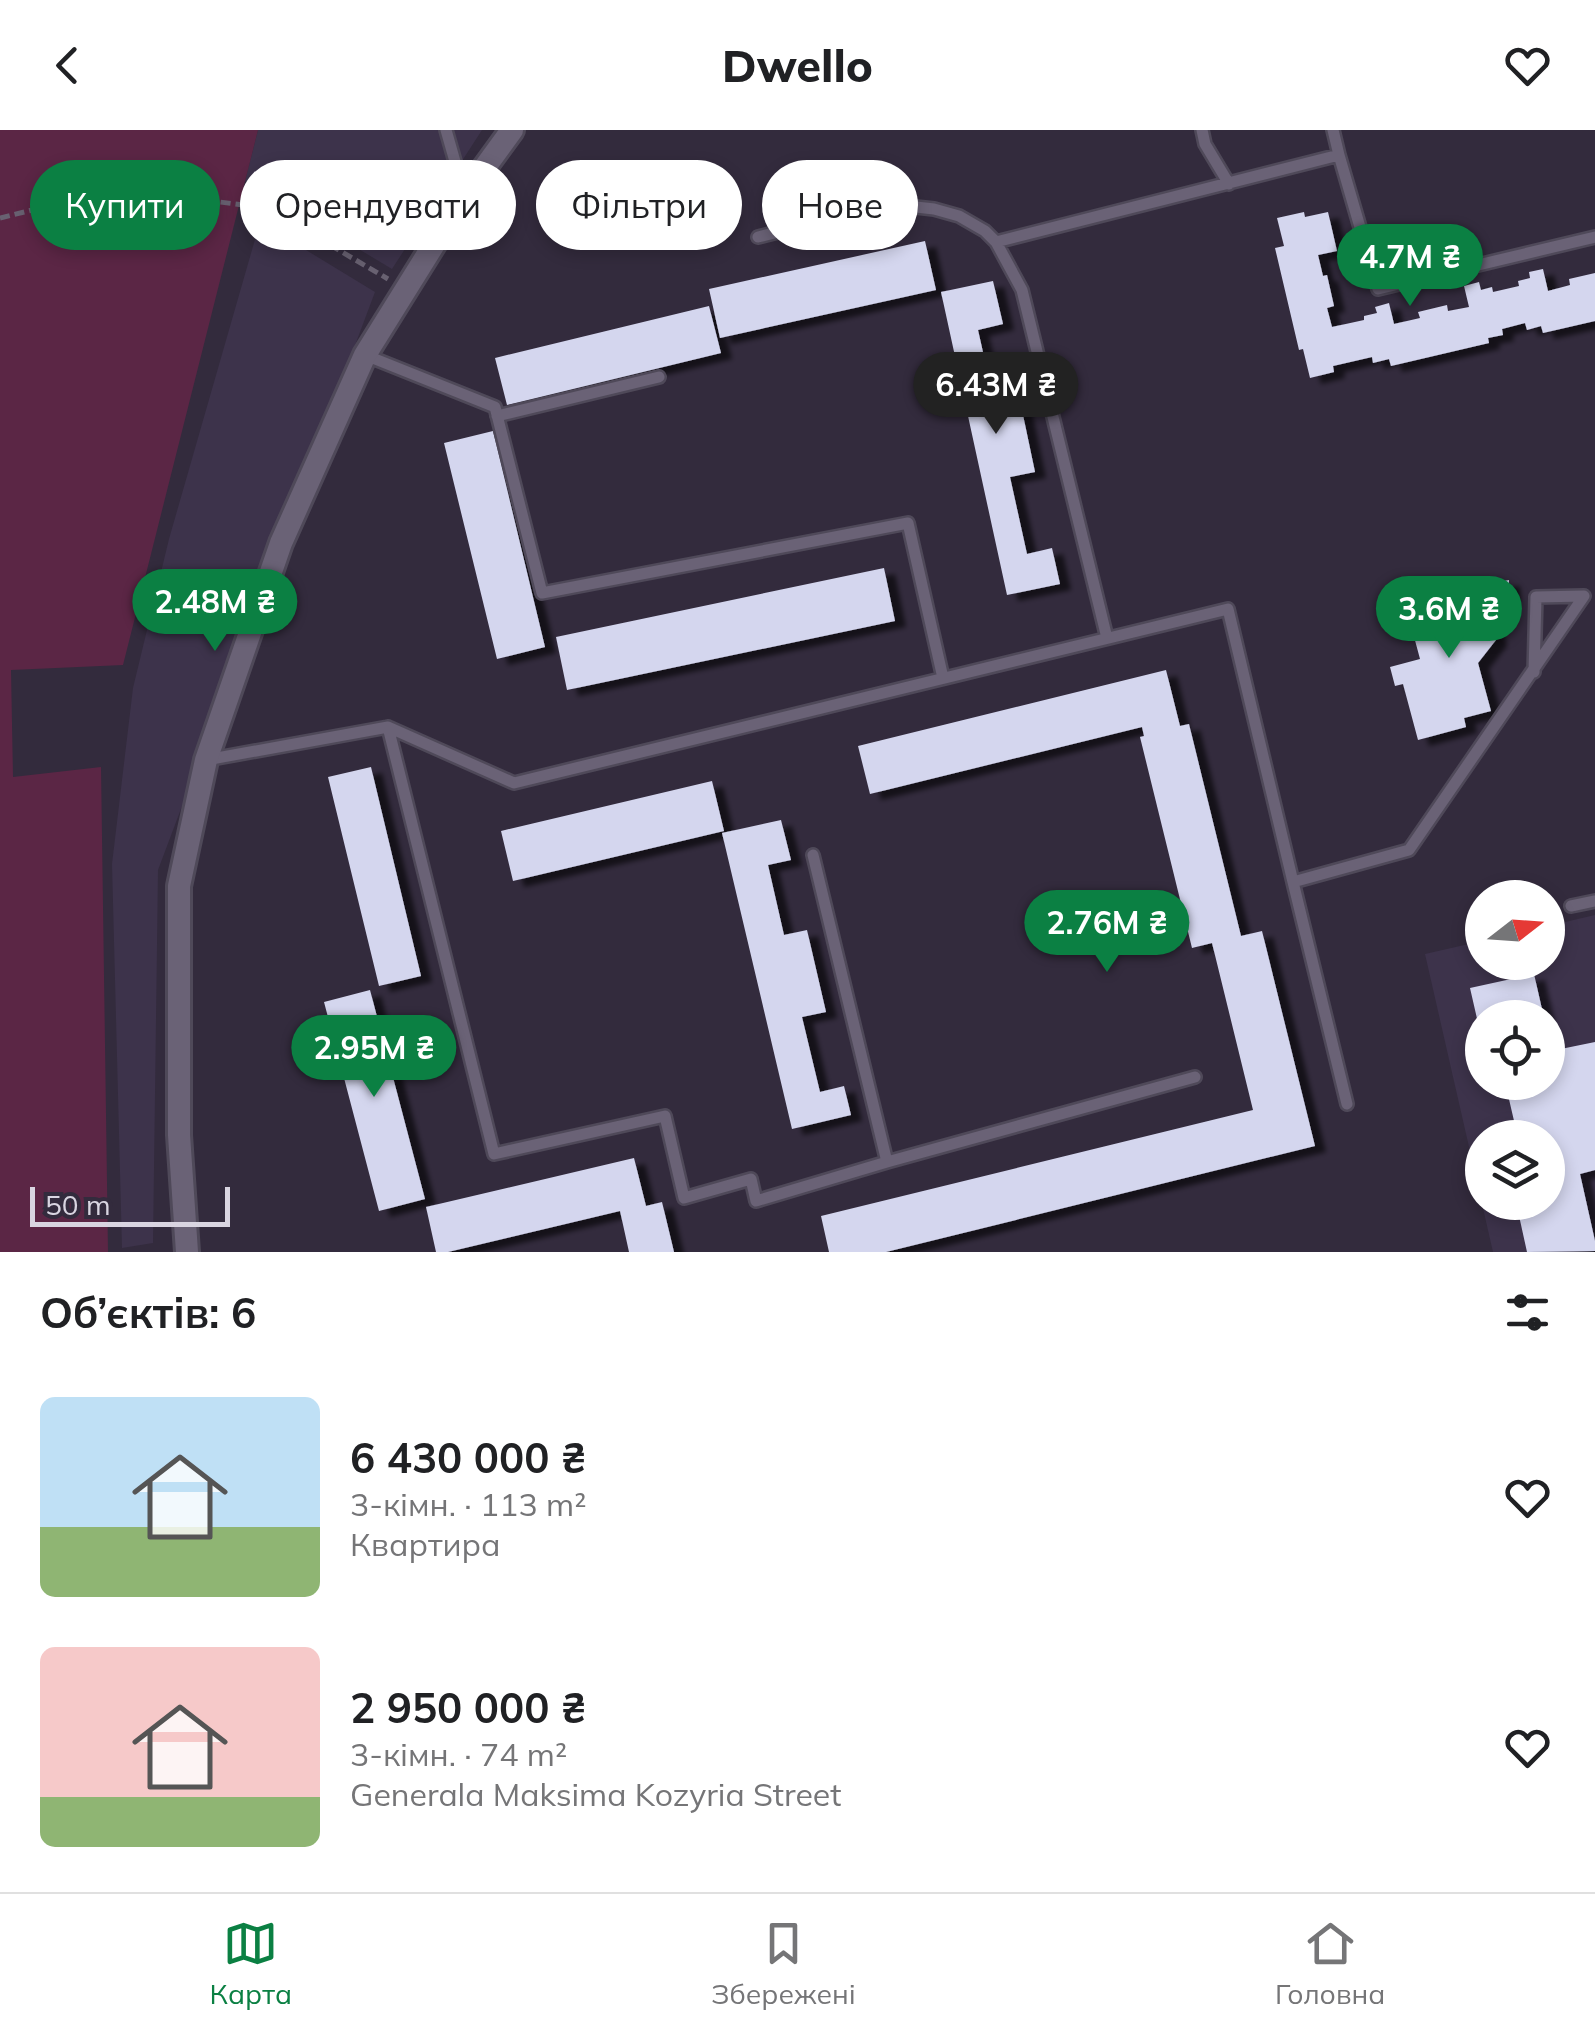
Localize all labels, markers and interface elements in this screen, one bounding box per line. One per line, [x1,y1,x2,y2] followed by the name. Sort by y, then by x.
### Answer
[722,37,873,93] text: Dwello
[40,38,95,93] icon: back
[1500,38,1555,93] icon: heart
[30,160,220,250] chip: Купити
[240,160,516,250] chip: Орендувати
[536,160,742,250] chip: Фільтри
[762,160,918,250] chip: Нове
[1329,224,1491,309] pin: 4.7M ₴
[1359,236,1461,276] text: 4.7M ₴
[904,352,1088,437] pin: 6.43M ₴
[935,364,1057,404] text: 6.43M ₴
[123,569,307,654] pin: 2.48M ₴
[1368,576,1530,661] pin: 3.6M ₴
[154,581,276,621] text: 2.48M ₴
[1398,588,1500,628] text: 3.6M ₴
[1465,880,1565,980] north arrow
[1465,880,1565,1220] map controls
[1015,890,1199,975] pin: 2.76M ₴
[1046,902,1168,942] text: 2.76M ₴
[1465,1000,1565,1100] button: locate
[282,1015,466,1100] pin: 2.95M ₴
[313,1027,435,1067] text: 2.95M ₴
[1465,1120,1565,1220] button: layers
[30,1182,230,1226] scale bar
[45,1187,111,1222] text: 50 m
[1500,1285,1555,1340] icon: filters
[40,1286,256,1339] text: Об’єктів: 6
[350,1431,586,1484] text: 6 430 000 ₴
[120,1437,240,1557] icon: home
[1500,1470,1555,1525] icon: heart
[350,1484,586,1524] text: 3-кімн. · 113 m²
[350,1524,501,1564] text: Квартира
[350,1681,586,1734] text: 2 950 000 ₴
[120,1687,240,1807] icon: home
[1500,1720,1555,1775] icon: heart
[350,1734,567,1774] text: 3-кімн. · 74 m²
[350,1774,841,1814] text: Generala Maksima Kozyria Street
[210,1916,292,2011] tab: Карта
[711,1916,856,2011] tab: Збережені
[1275,1916,1385,2011] tab: Головна

